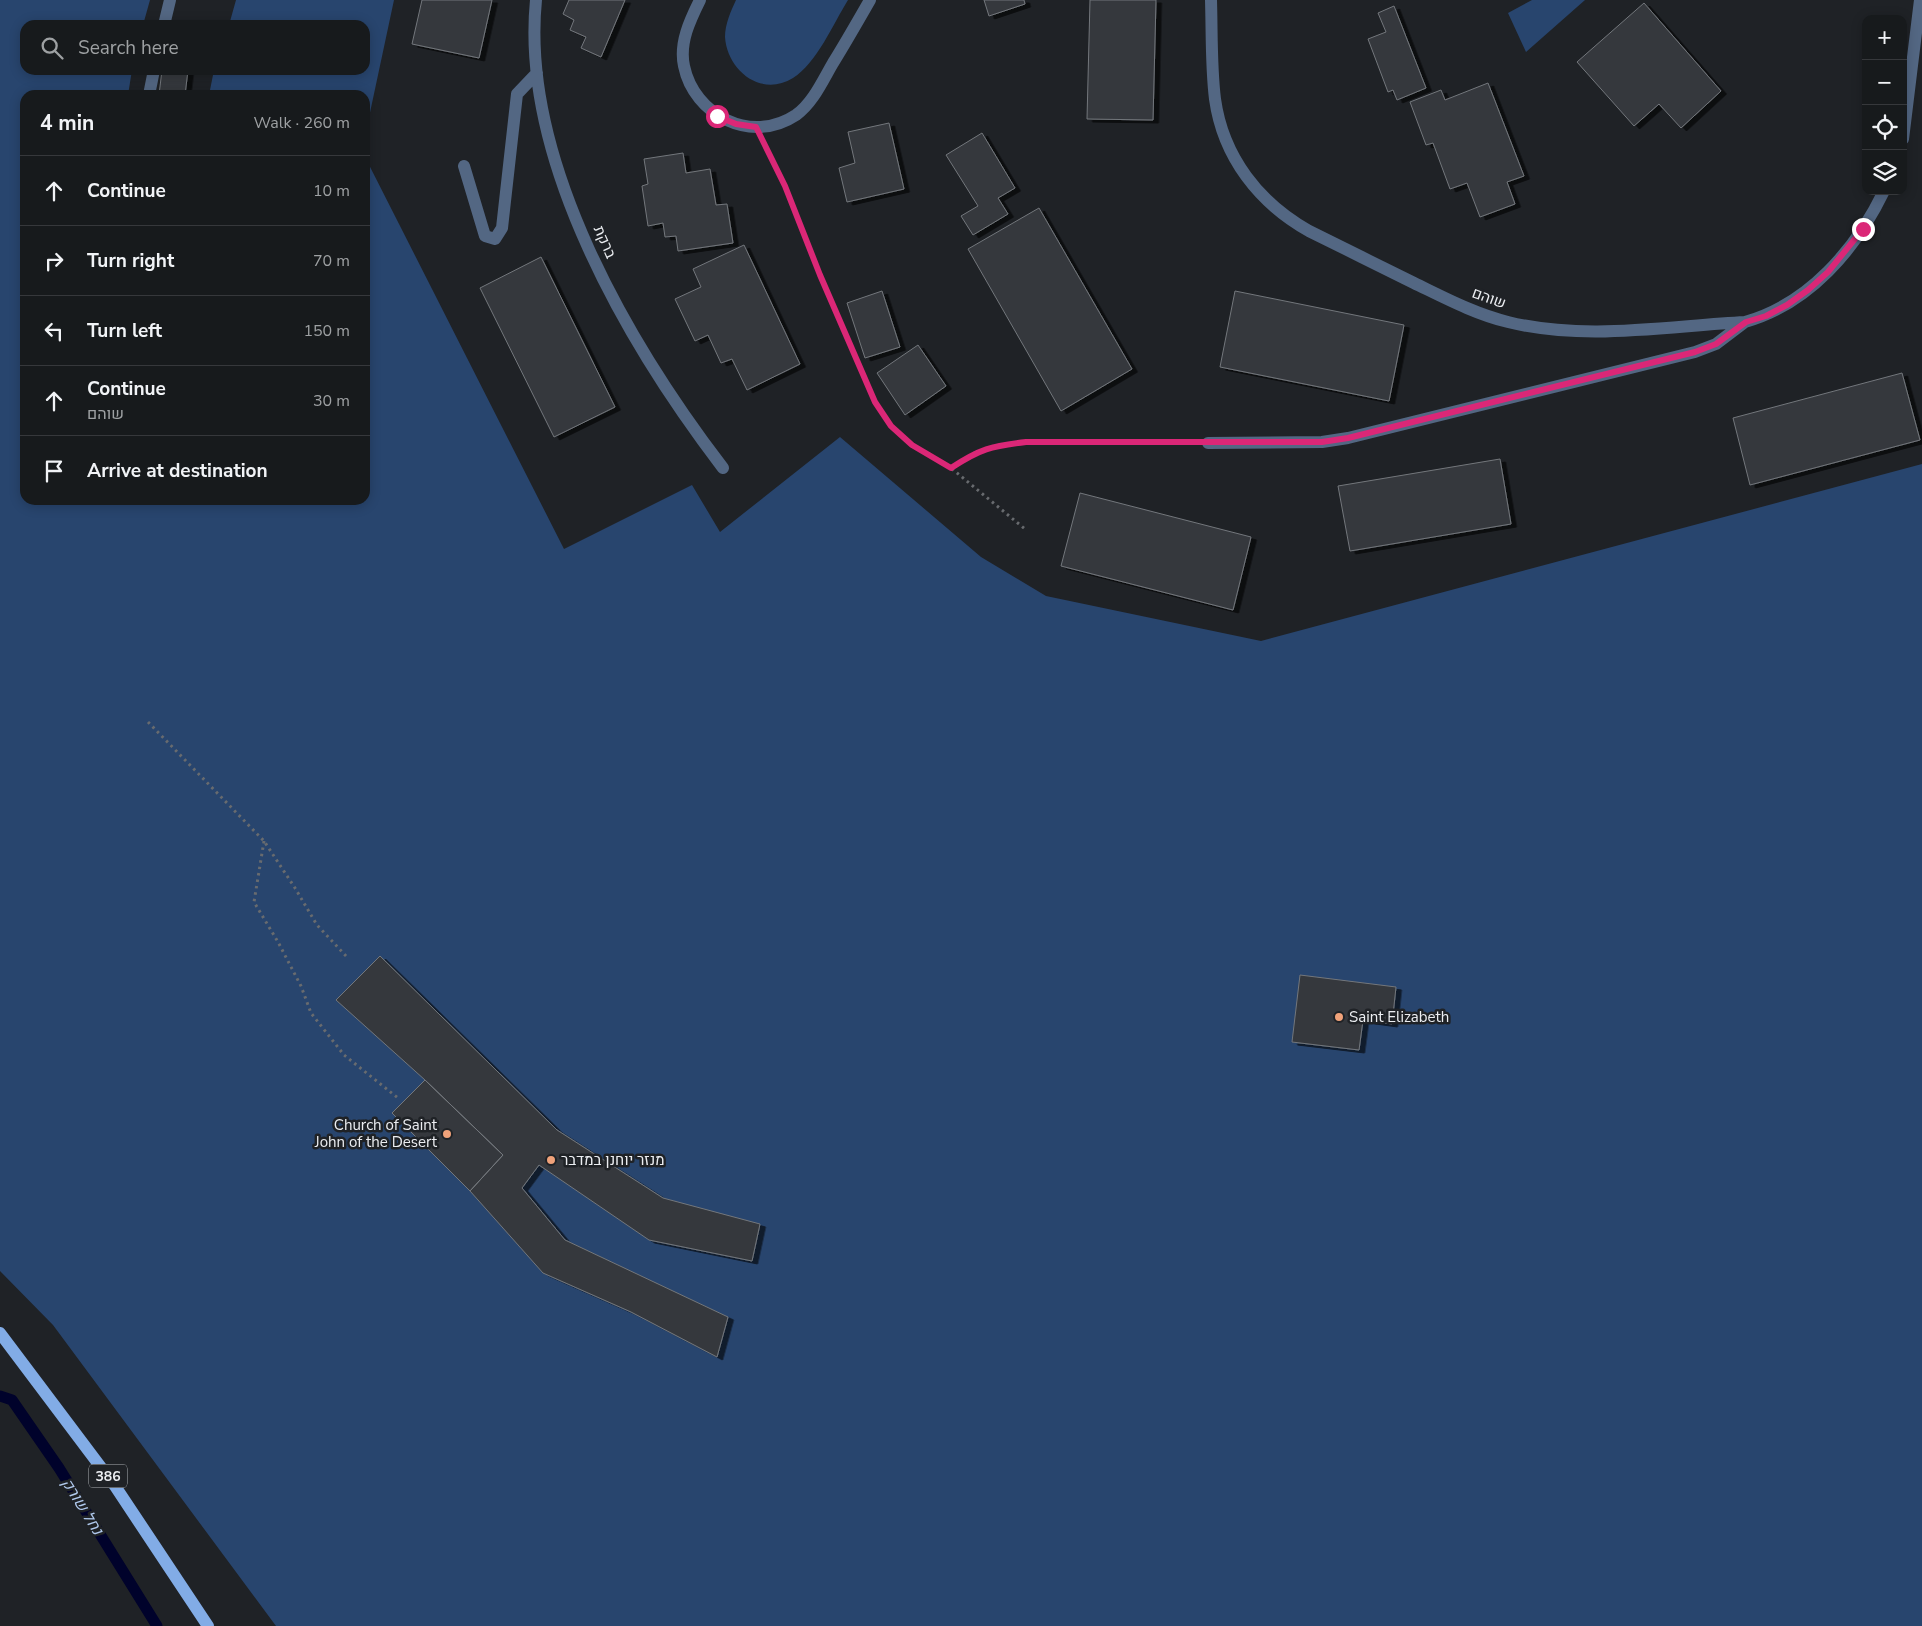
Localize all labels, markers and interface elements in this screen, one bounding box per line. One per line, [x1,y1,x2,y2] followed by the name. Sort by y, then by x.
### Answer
[1862,15,1907,195] map controls
[1862,15,1907,60] button: +
[20,20,370,75] search box
[38,34,66,62] icon: search
[78,35,179,61] text: Search here
[1862,60,1907,105] button: −
[706,105,729,128] route start
[1862,105,1907,150] button: locate
[40,109,94,137] text: 4 min
[254,112,350,134] text: Walk · 260 m
[1862,150,1907,195] button: layers
[40,177,68,205] icon: ahead
[87,178,166,204] text: Continue
[313,180,350,202] text: 10 m
[1852,218,1875,241] route end
[589,222,621,262] street label: ברקת
[40,247,68,275] icon: right
[87,248,174,274] text: Turn right
[313,250,350,272] text: 70 m
[1469,283,1509,313] street label: שוהם
[40,317,68,345] icon: left
[87,318,162,344] text: Turn left
[303,320,350,342] text: 150 m
[87,376,166,402] text: Continue
[40,387,68,415] icon: ahead
[313,390,350,412] text: 30 m
[87,403,124,425] text: שוהם
[40,457,68,485] icon: arrive
[87,458,268,484] text: Arrive at destination
[1349,1007,1449,1027] place label: Saint Elizabeth
[1333,1011,1345,1023] marker: Saint Elizabeth
[314,1115,438,1152] place label: Church of Saint John of the Desert
[441,1128,453,1140] marker: Church of Saint John of the Desert
[561,1150,665,1170] place label: מנזר יוחנן במדבר
[545,1154,557,1166] marker: מנזר יוחנן במדבר
[89,1464,127,1488] road number: 386
[56,1474,109,1540] water label: נחל שורק

